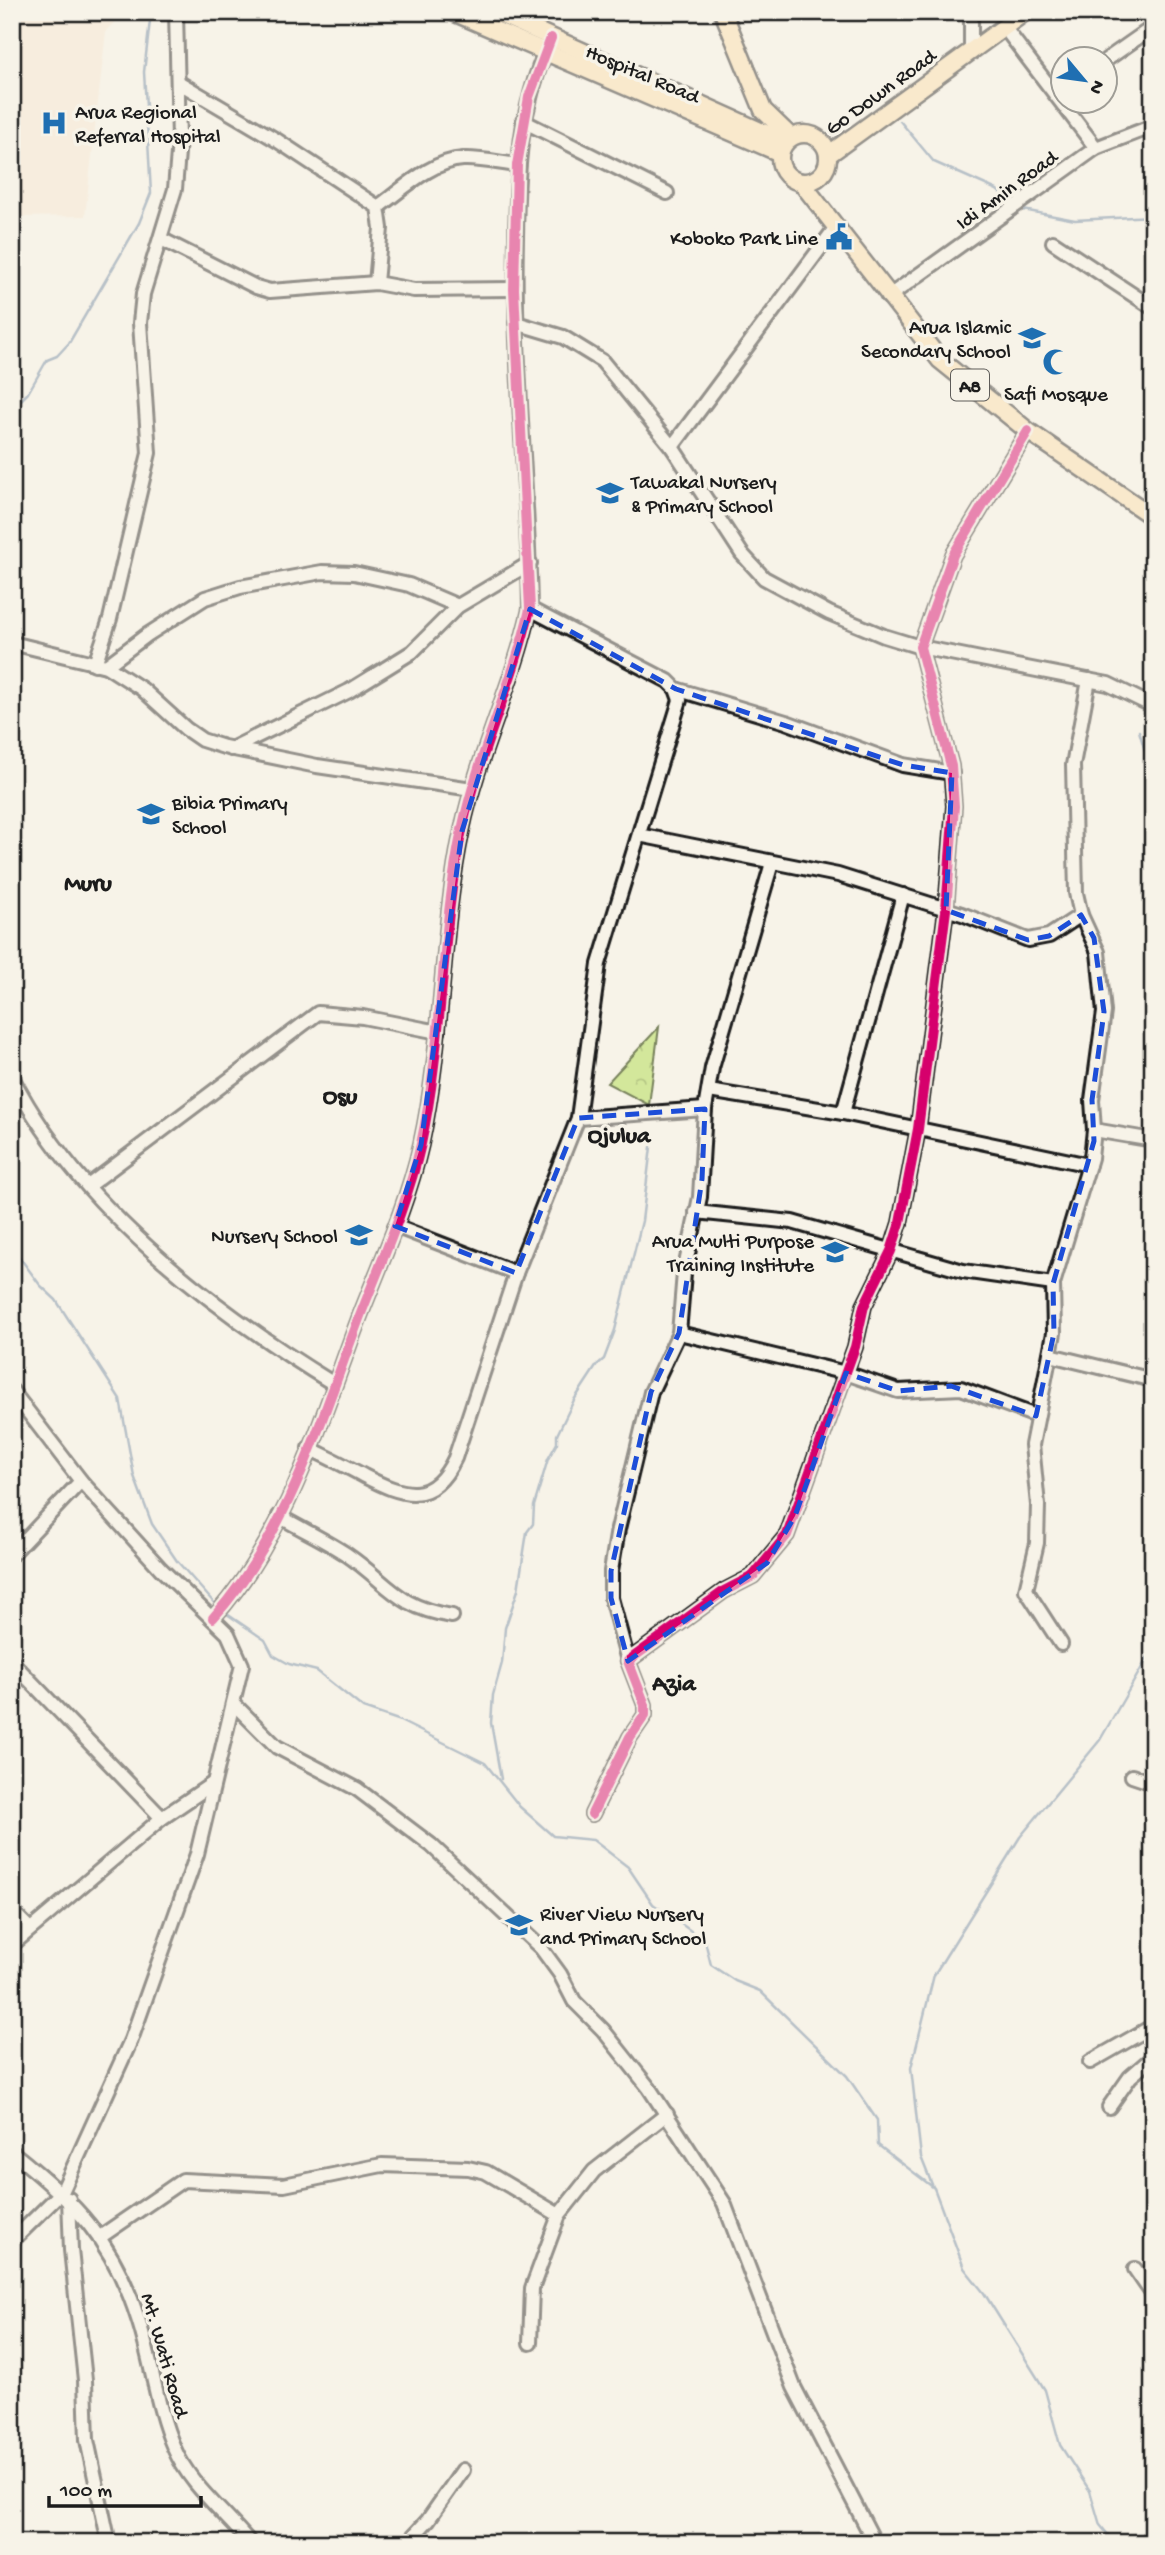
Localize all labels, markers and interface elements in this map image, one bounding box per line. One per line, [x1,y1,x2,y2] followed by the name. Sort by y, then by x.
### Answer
[581,41,704,112] street label: Hospital Road
[822,44,944,142] street label: Go Down Road
[1050,46,1120,116] north arrow
[1083,76,1109,98] text: N
[75,102,221,151] place label: Arua Regional Referral Hospital
[39,108,69,138] hospital icon: Arua Regional Referral Hospital
[952,146,1065,237] street label: Idi Amin Road
[824,222,854,252] public building icon: Koboko Park Line
[670,228,819,253] place label: Koboko Park Line
[861,317,1012,366] place label: Arua Islamic Secondary School
[1017,323,1047,353] school or university icon: Arua Islamic Secondary School
[1041,347,1071,377] mosque icon: Safi Mosque
[951,370,989,400] road number: A8
[1004,384,1109,409] place label: Safi Mosque
[630,472,777,521] place label: Tawakal Nursery & Primary School
[595,478,625,508] school or university icon: Tawakal Nursery & Primary School
[171,793,287,842] place label: Bibia Primary School
[136,799,166,829] school or university icon: Bibia Primary School
[64,871,113,900] district label: Muru
[323,1084,358,1113] district label: Osu
[588,1123,652,1152] district label: Ojulua
[344,1220,374,1250] school or university icon: Nursery School
[211,1226,338,1251] place label: Nursery School
[652,1231,815,1280] place label: Arua Multi Purpose Training Institute
[820,1237,850,1267] school or university icon: Arua Multi Purpose Training Institute
[651,1671,697,1700] district label: Azia
[540,1904,706,1953] place label: River View Nursery and Primary School
[504,1910,534,1940] school or university icon: River View Nursery and Primary School
[133,2291,193,2423] street label: Mt. Wati Road
[49,2464,201,2508] scale bar
[59,2480,112,2505] text: 100 m

